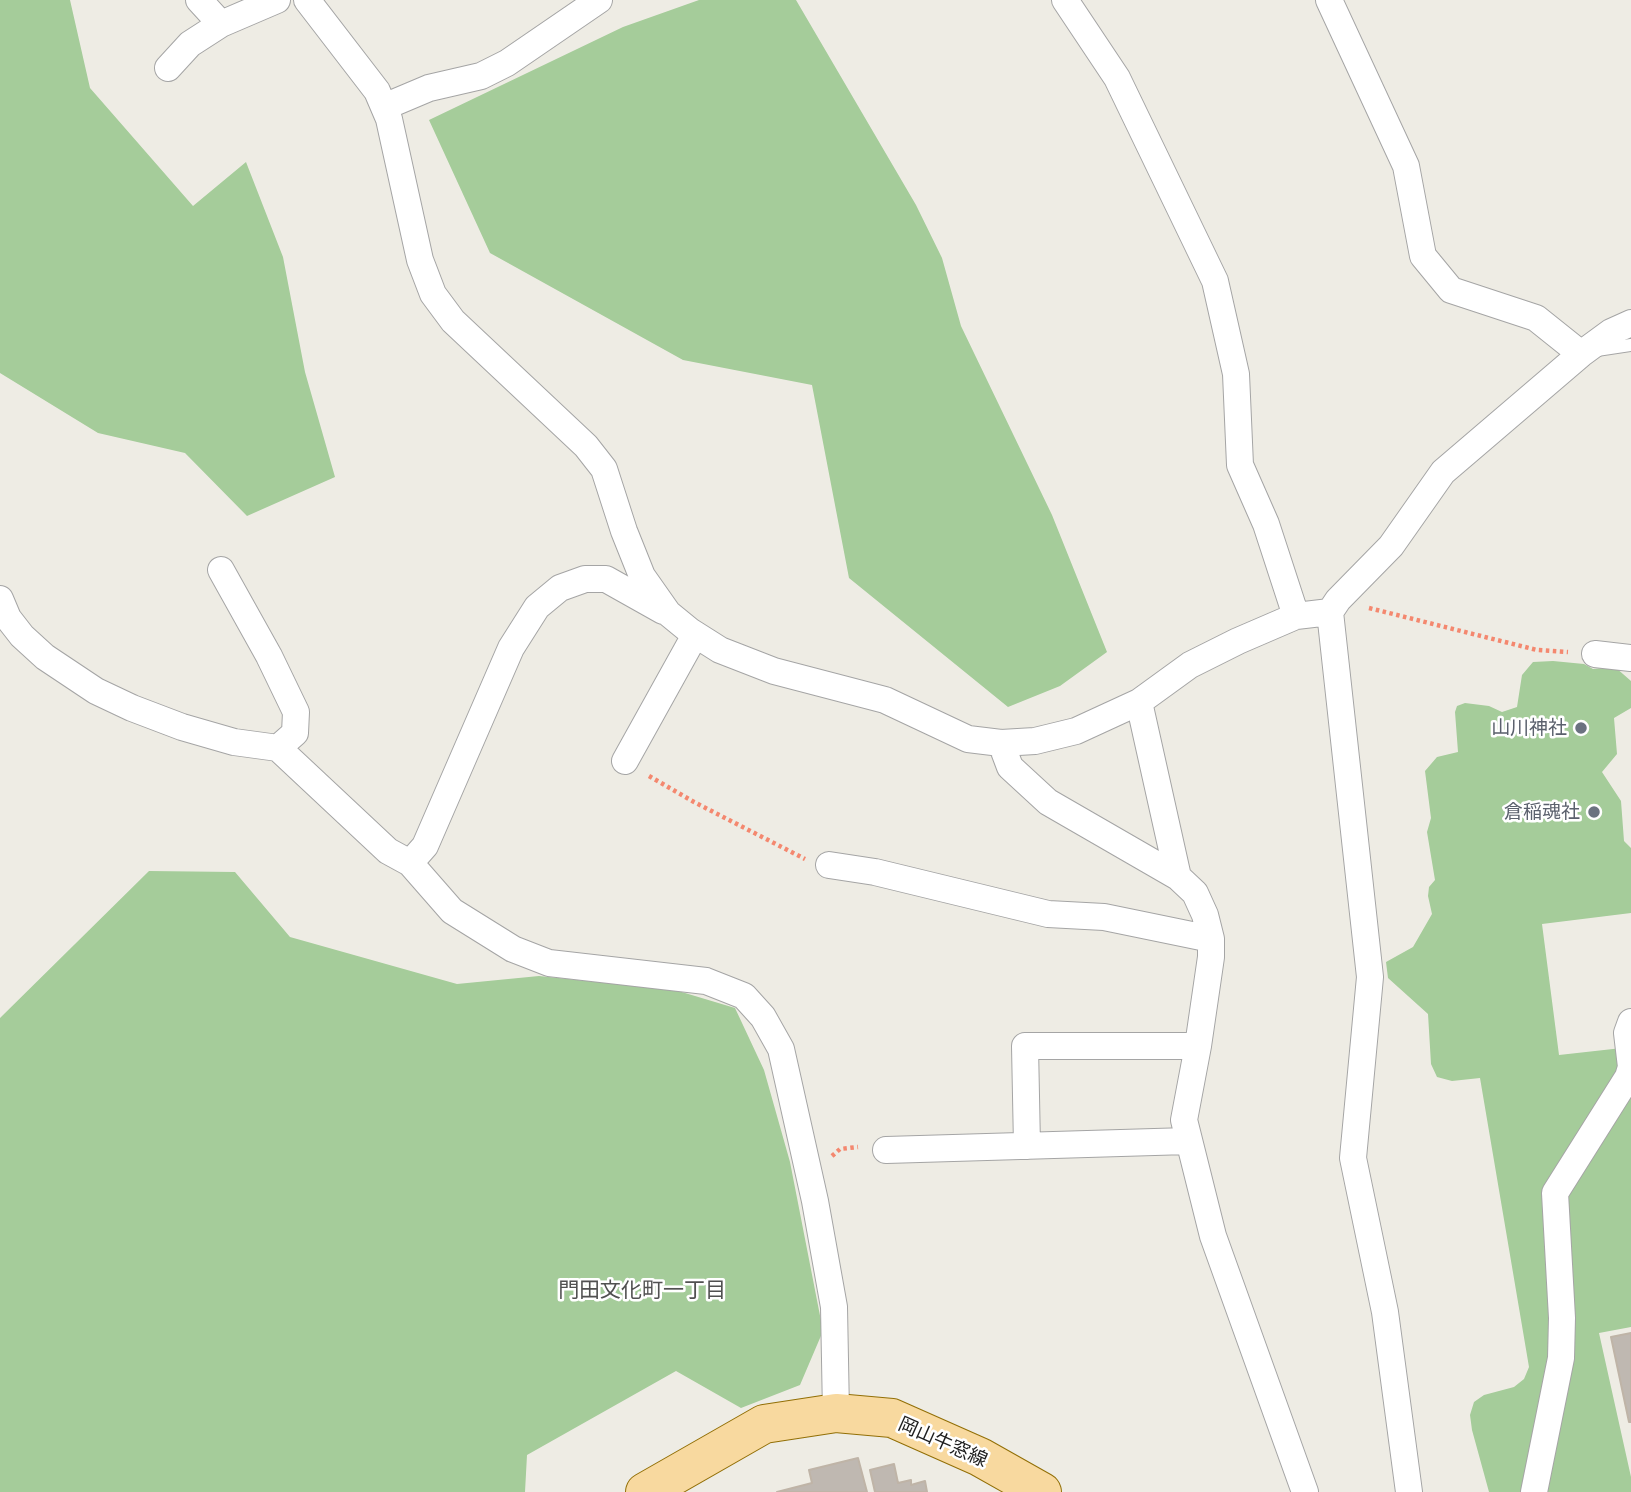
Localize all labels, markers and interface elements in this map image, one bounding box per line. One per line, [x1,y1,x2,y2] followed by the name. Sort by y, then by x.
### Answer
[1491,717,1567,739] place label: 山川神社
[1573,720,1589,736] marker: 山川神社
[1504,801,1580,823] place label: 倉稲魂社
[1586,804,1602,820] marker: 倉稲魂社
[558,1277,726,1303] district label: 門田文化町一丁目
[895,1412,991,1472] street label: 岡山牛窓線

